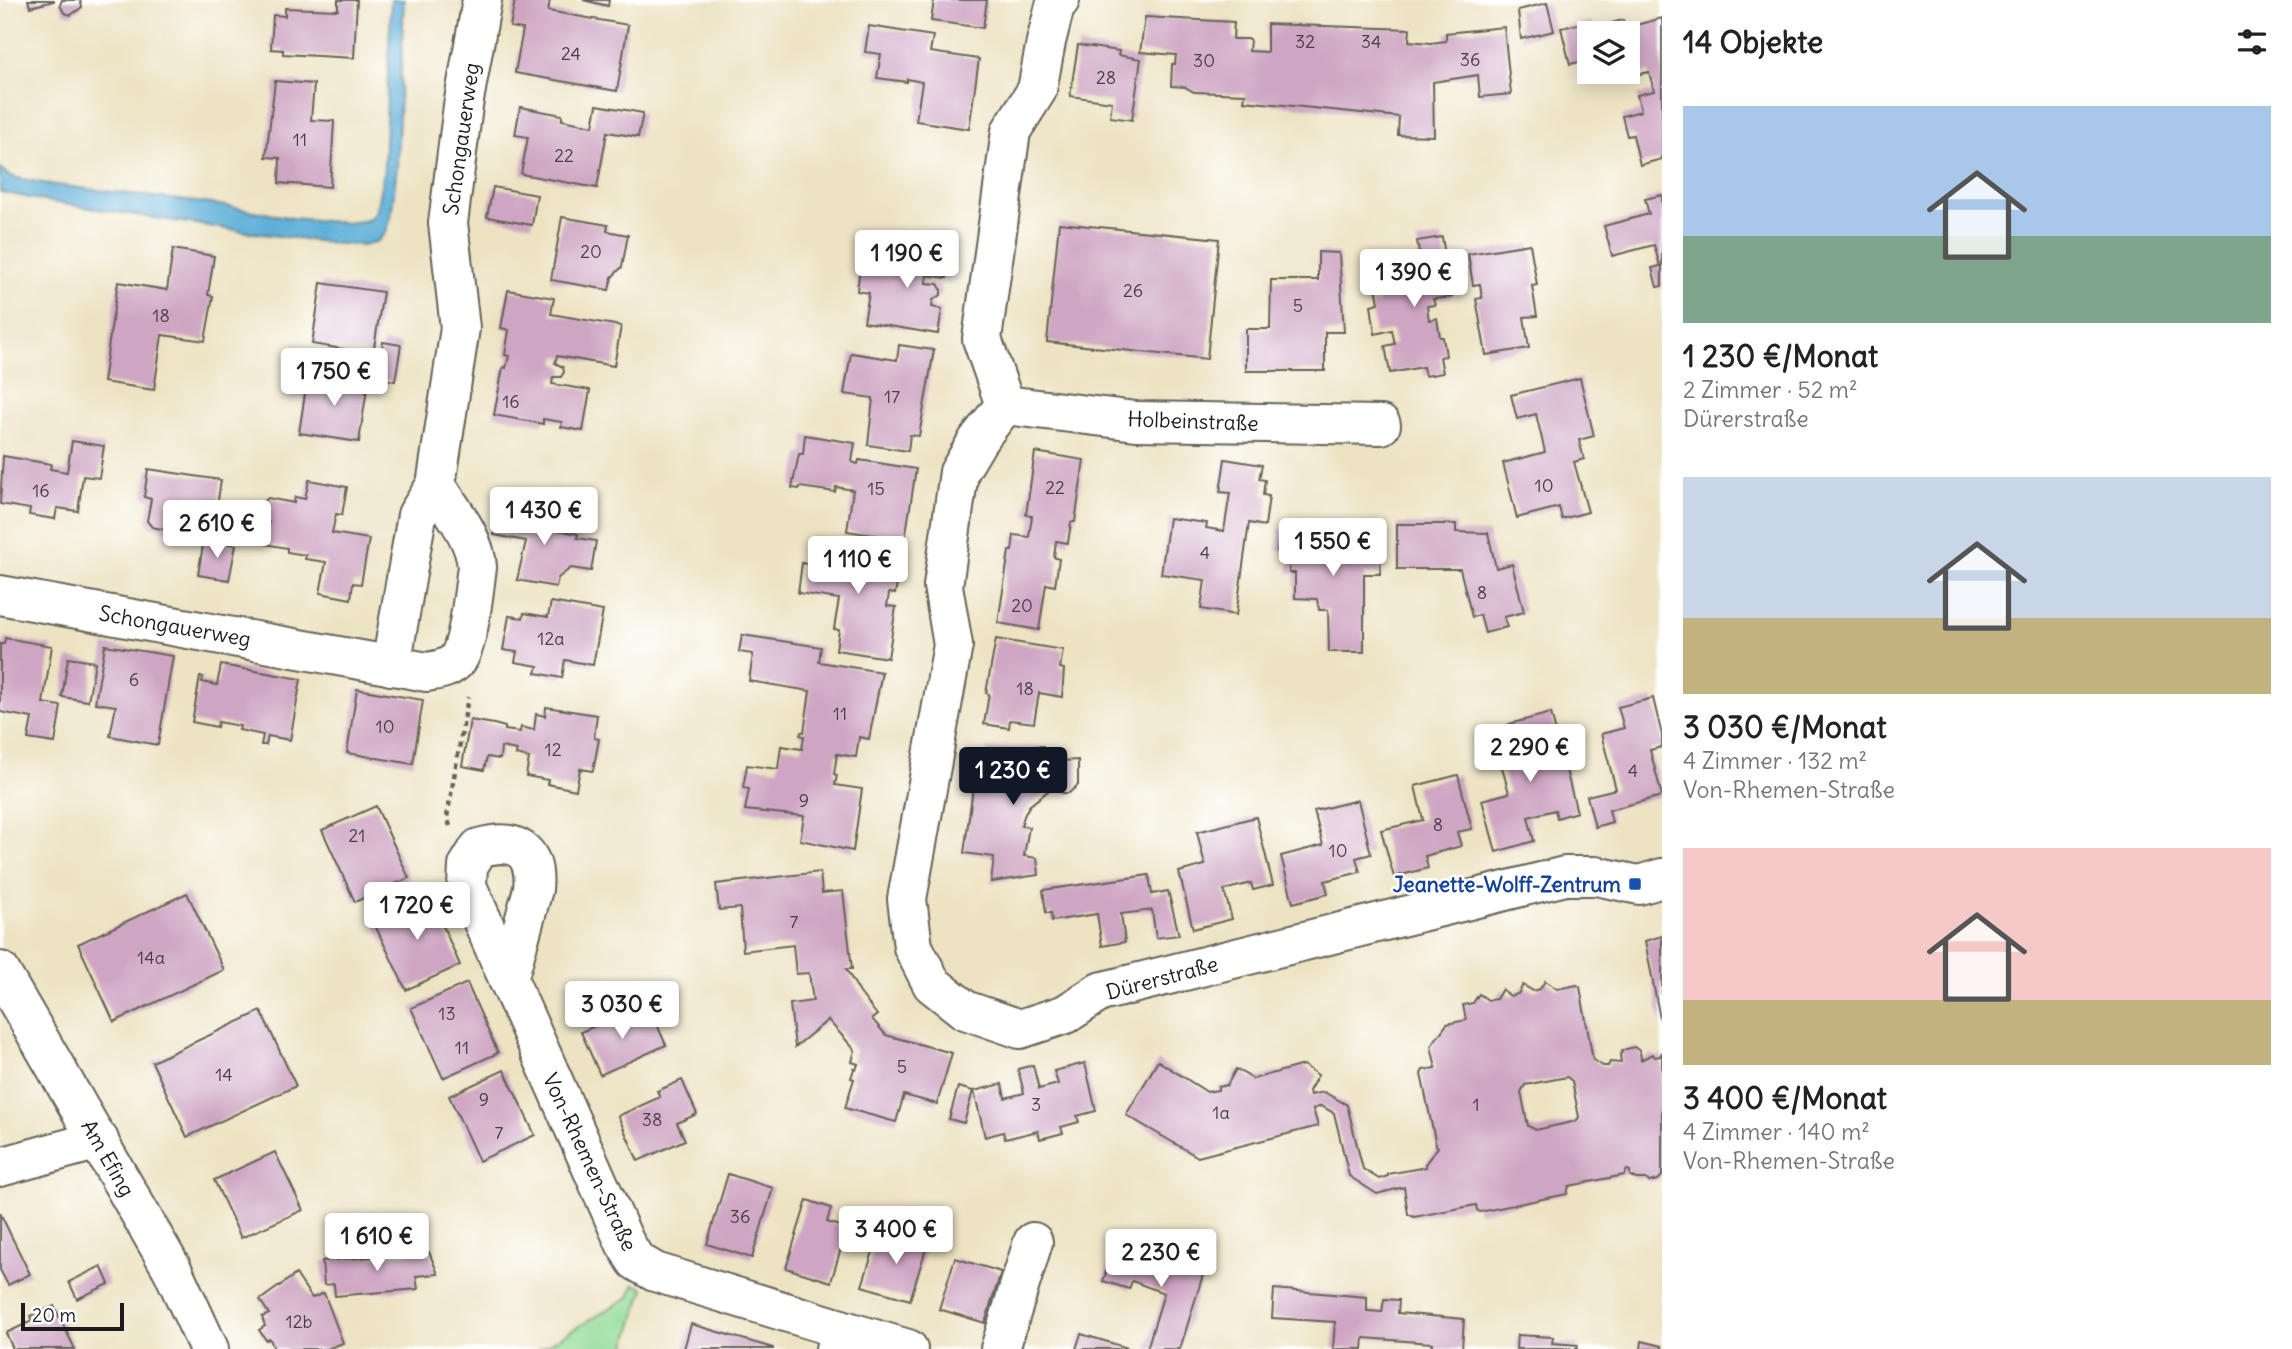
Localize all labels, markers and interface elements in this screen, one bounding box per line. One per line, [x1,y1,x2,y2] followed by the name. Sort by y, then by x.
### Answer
[1577,21,1640,84] map controls
[1577,21,1640,84] button: layers
[1683,23,1823,61] text: 14 Objekte
[2233,23,2271,61] icon: filters
[1295,30,1315,53] house number: 32
[1361,30,1381,53] house number: 34
[561,42,581,65] house number: 24
[1460,48,1480,71] house number: 36
[1193,49,1215,72] house number: 30
[437,61,485,217] street label: Schongauerweg
[1096,66,1116,89] house number: 28
[293,128,307,151] house number: 11
[554,144,574,167] house number: 22
[1914,152,2040,278] icon: home
[842,230,972,290] pin: 1 190 €
[871,238,943,267] text: 1 190 €
[580,240,602,263] house number: 20
[1349,250,1479,309] pin: 1 390 €
[1376,257,1452,286] text: 1 390 €
[1123,279,1143,302] house number: 26
[1293,294,1303,317] house number: 5
[152,304,170,327] house number: 18
[1683,337,1878,375] text: 1 230 €/Monat
[269,348,399,408] pin: 1 750 €
[297,356,371,385] text: 1 750 €
[1683,375,1858,404] text: 2 Zimmer · 52 m²
[884,385,900,408] house number: 17
[502,390,520,413] house number: 16
[1683,404,1809,433] text: Dürerstraße
[1127,405,1259,437] street label: Holbeinstraße
[1535,474,1554,497] house number: 10
[1045,476,1065,499] house number: 22
[867,477,885,500] house number: 15
[32,479,50,502] house number: 16
[479,488,609,547] pin: 1 430 €
[506,495,582,524] text: 1 430 €
[152,500,282,560] pin: 2 610 €
[179,508,255,537] text: 2 610 €
[1268,518,1398,578] pin: 1 550 €
[1914,523,2040,649] icon: home
[1295,526,1371,555] text: 1 550 €
[793,536,923,596] pin: 1 110 €
[1200,541,1210,564] house number: 4
[824,544,892,573] text: 1 110 €
[1477,581,1487,604] house number: 8
[1011,594,1033,617] house number: 20
[97,599,253,653] street label: Schongauerweg
[537,627,565,650] house number: 12a
[129,668,139,691] house number: 6
[1016,677,1034,700] house number: 18
[833,702,847,725] house number: 11
[1683,708,1887,746] text: 3 030 €/Monat
[376,715,395,738] house number: 10
[1465,724,1595,784] pin: 2 290 €
[1490,732,1570,761] text: 2 290 €
[544,738,562,761] house number: 12
[1683,746,1867,775] text: 4 Zimmer · 132 m²
[948,748,1078,807] pin: 1 230 €
[975,755,1051,784] text: 1 230 €
[1628,759,1638,782] house number: 4
[1683,775,1895,804] text: Von-Rhemen-Straße
[799,789,809,812] house number: 9
[1433,813,1443,836] house number: 8
[348,824,366,847] house number: 21
[1329,839,1348,862] house number: 10
[1393,871,1622,898] place label: Jeanette-Wolff-Zentrum
[1627,876,1643,892] marker: Jeanette-Wolff-Zentrum
[352,883,482,942] pin: 1 720 €
[380,890,454,919] text: 1 720 €
[1914,894,2040,1020] icon: home
[790,910,799,933] house number: 7
[137,946,165,969] house number: 14a
[1103,950,1221,1006] street label: Dürerstraße
[557,982,687,1041] pin: 3 030 €
[581,989,663,1018] text: 3 030 €
[438,1002,456,1025] house number: 13
[455,1036,469,1059] house number: 11
[897,1055,907,1078] house number: 5
[215,1063,233,1086] house number: 14
[537,1069,643,1255] street label: Von-Rhemen-Straße
[1683,1079,1887,1117] text: 3 400 €/Monat
[479,1088,489,1111] house number: 9
[1031,1093,1041,1116] house number: 3
[1472,1093,1480,1116] house number: 1
[1212,1101,1230,1124] house number: 1a
[642,1108,662,1131] house number: 38
[75,1115,141,1201] street label: Am Efing
[1683,1117,1870,1146] text: 4 Zimmer · 140 m²
[495,1121,504,1144] house number: 7
[1683,1146,1895,1175] text: Von-Rhemen-Straße
[730,1205,750,1228] house number: 36
[831,1206,961,1266] pin: 3 400 €
[312,1214,442,1273] pin: 1 610 €
[855,1214,937,1243] text: 3 400 €
[341,1221,413,1250] text: 1 610 €
[1096,1230,1226,1289] pin: 2 230 €
[1121,1237,1201,1266] text: 2 230 €
[21,1300,124,1332] scale bar
[32,1303,76,1327] text: 20 m
[286,1310,313,1333] house number: 12b

